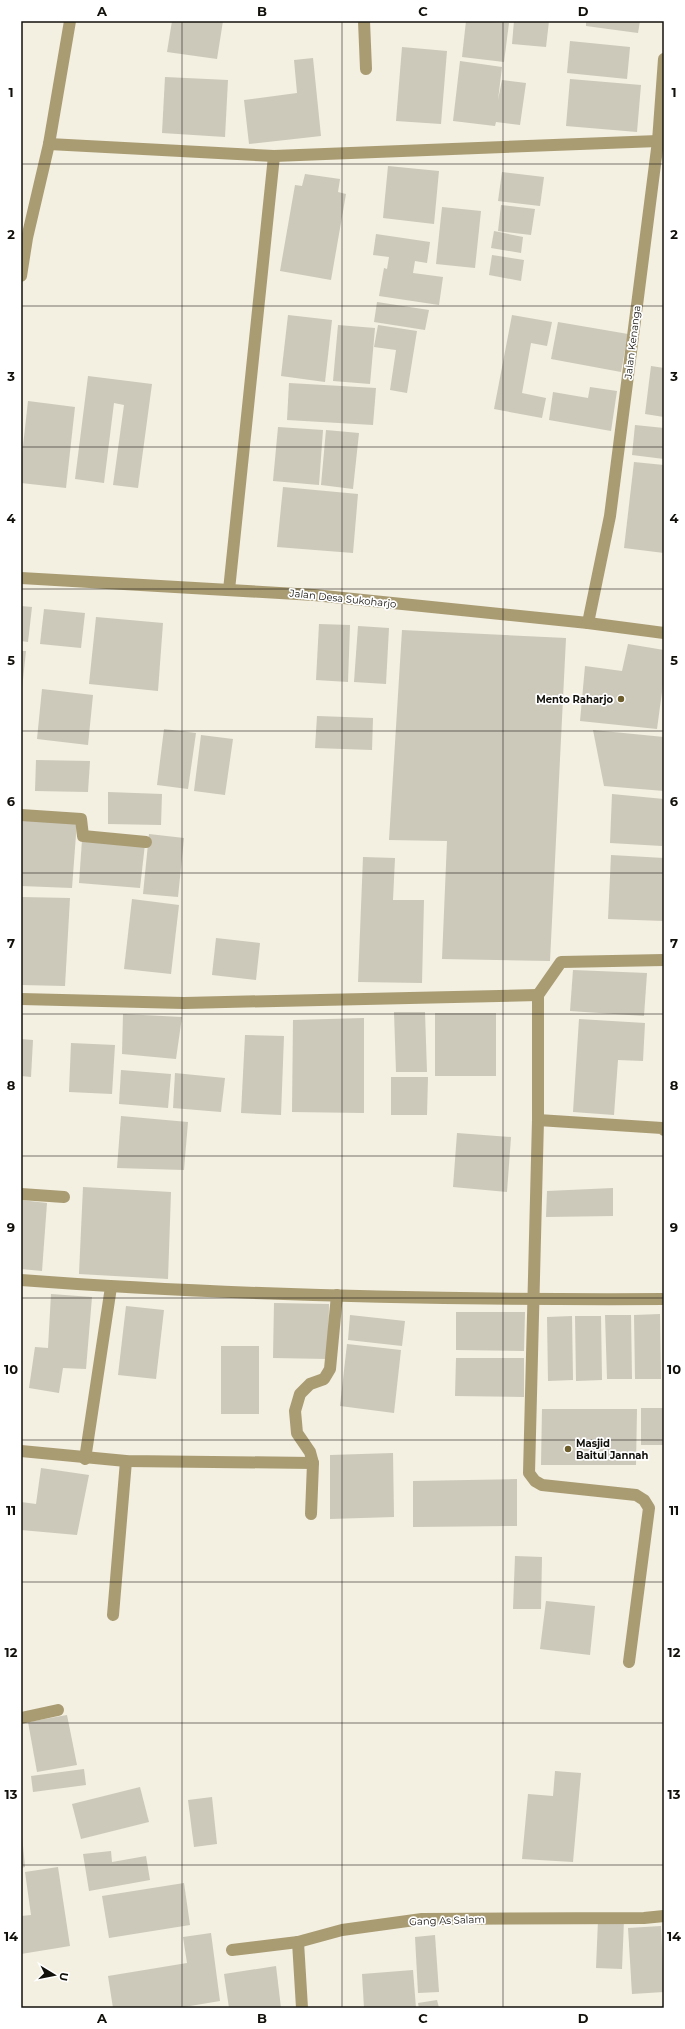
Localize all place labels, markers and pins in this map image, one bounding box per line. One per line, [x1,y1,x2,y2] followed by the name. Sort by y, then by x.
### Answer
[536,693,613,706] place label: Mento Raharjo
[616,694,626,704] marker: Mento Raharjo
[576,1437,648,1462] place label: Masjid Baitul Jannah
[563,1444,573,1454] marker: Masjid Baitul Jannah

